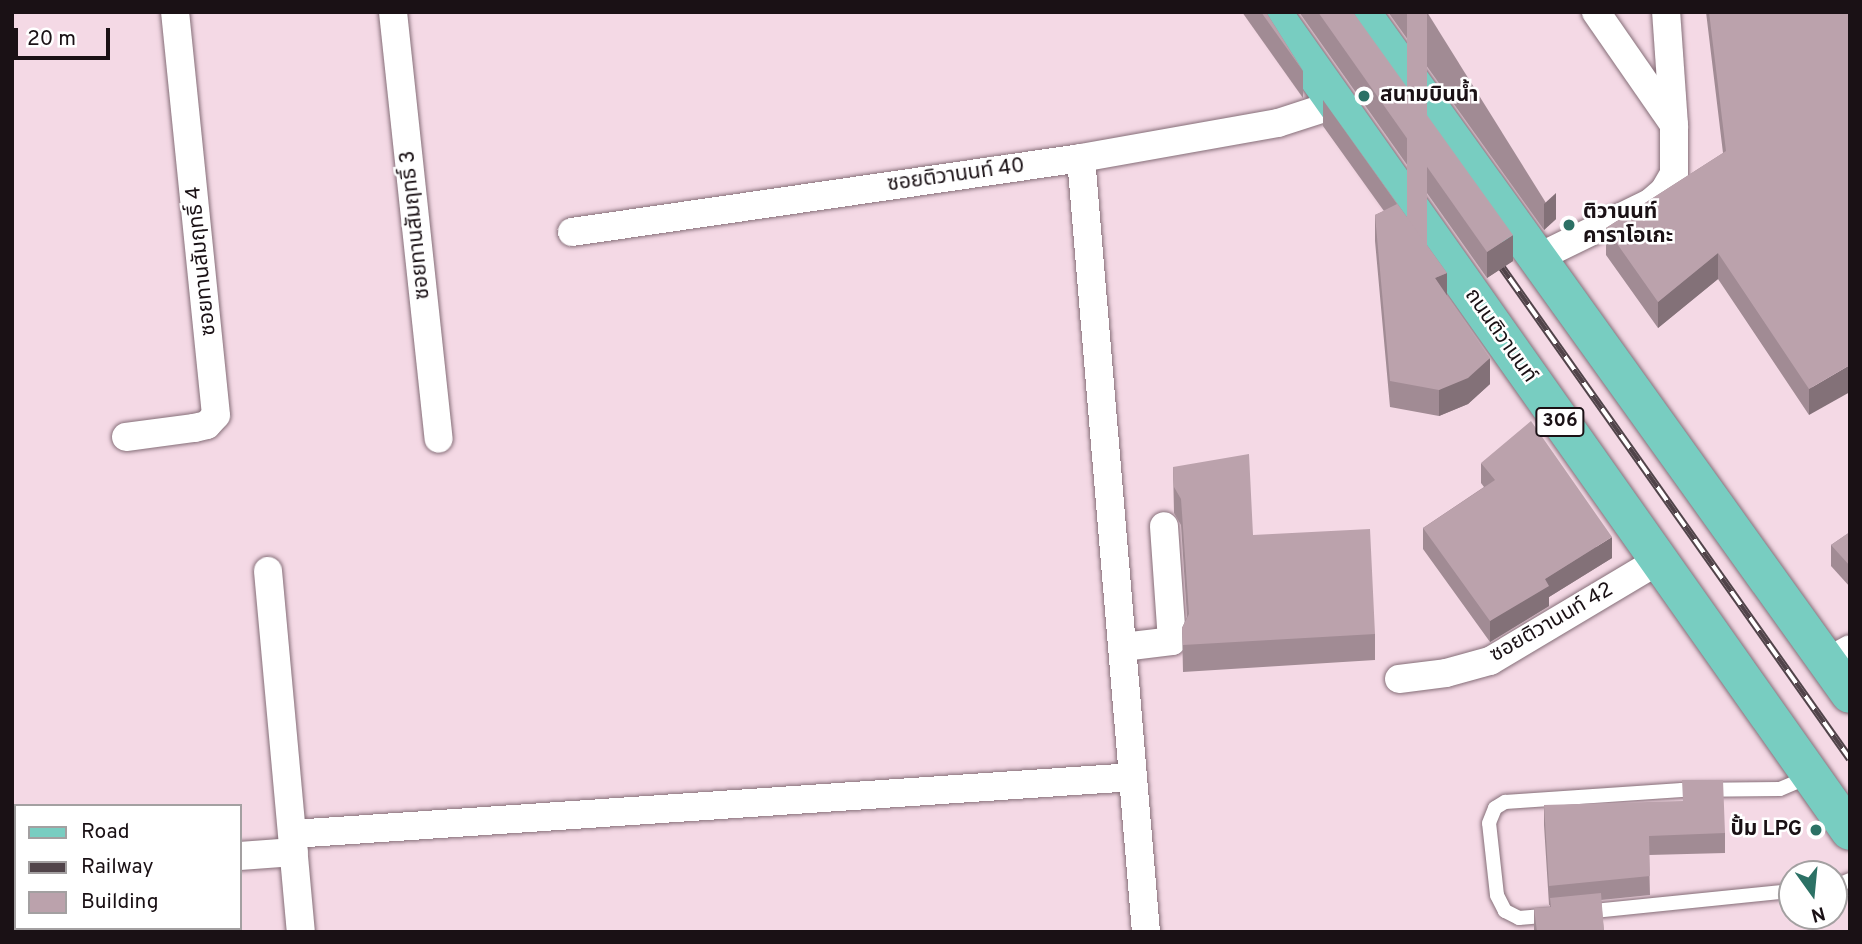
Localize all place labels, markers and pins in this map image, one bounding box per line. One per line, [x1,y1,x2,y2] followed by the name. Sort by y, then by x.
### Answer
[1380,83,1478,109] place label: สนามบินน้ำ
[1354,86,1374,106] marker: สนามบินน้ำ
[1583,200,1673,250] place label: ติวานนท์ คาราโอเกะ
[1561,217,1577,233] marker: ติวานนท์ คาราโอเกะ
[1730,817,1802,843] place label: ปั้ม LPG
[1808,822,1824,838] marker: ปั้ม LPG

